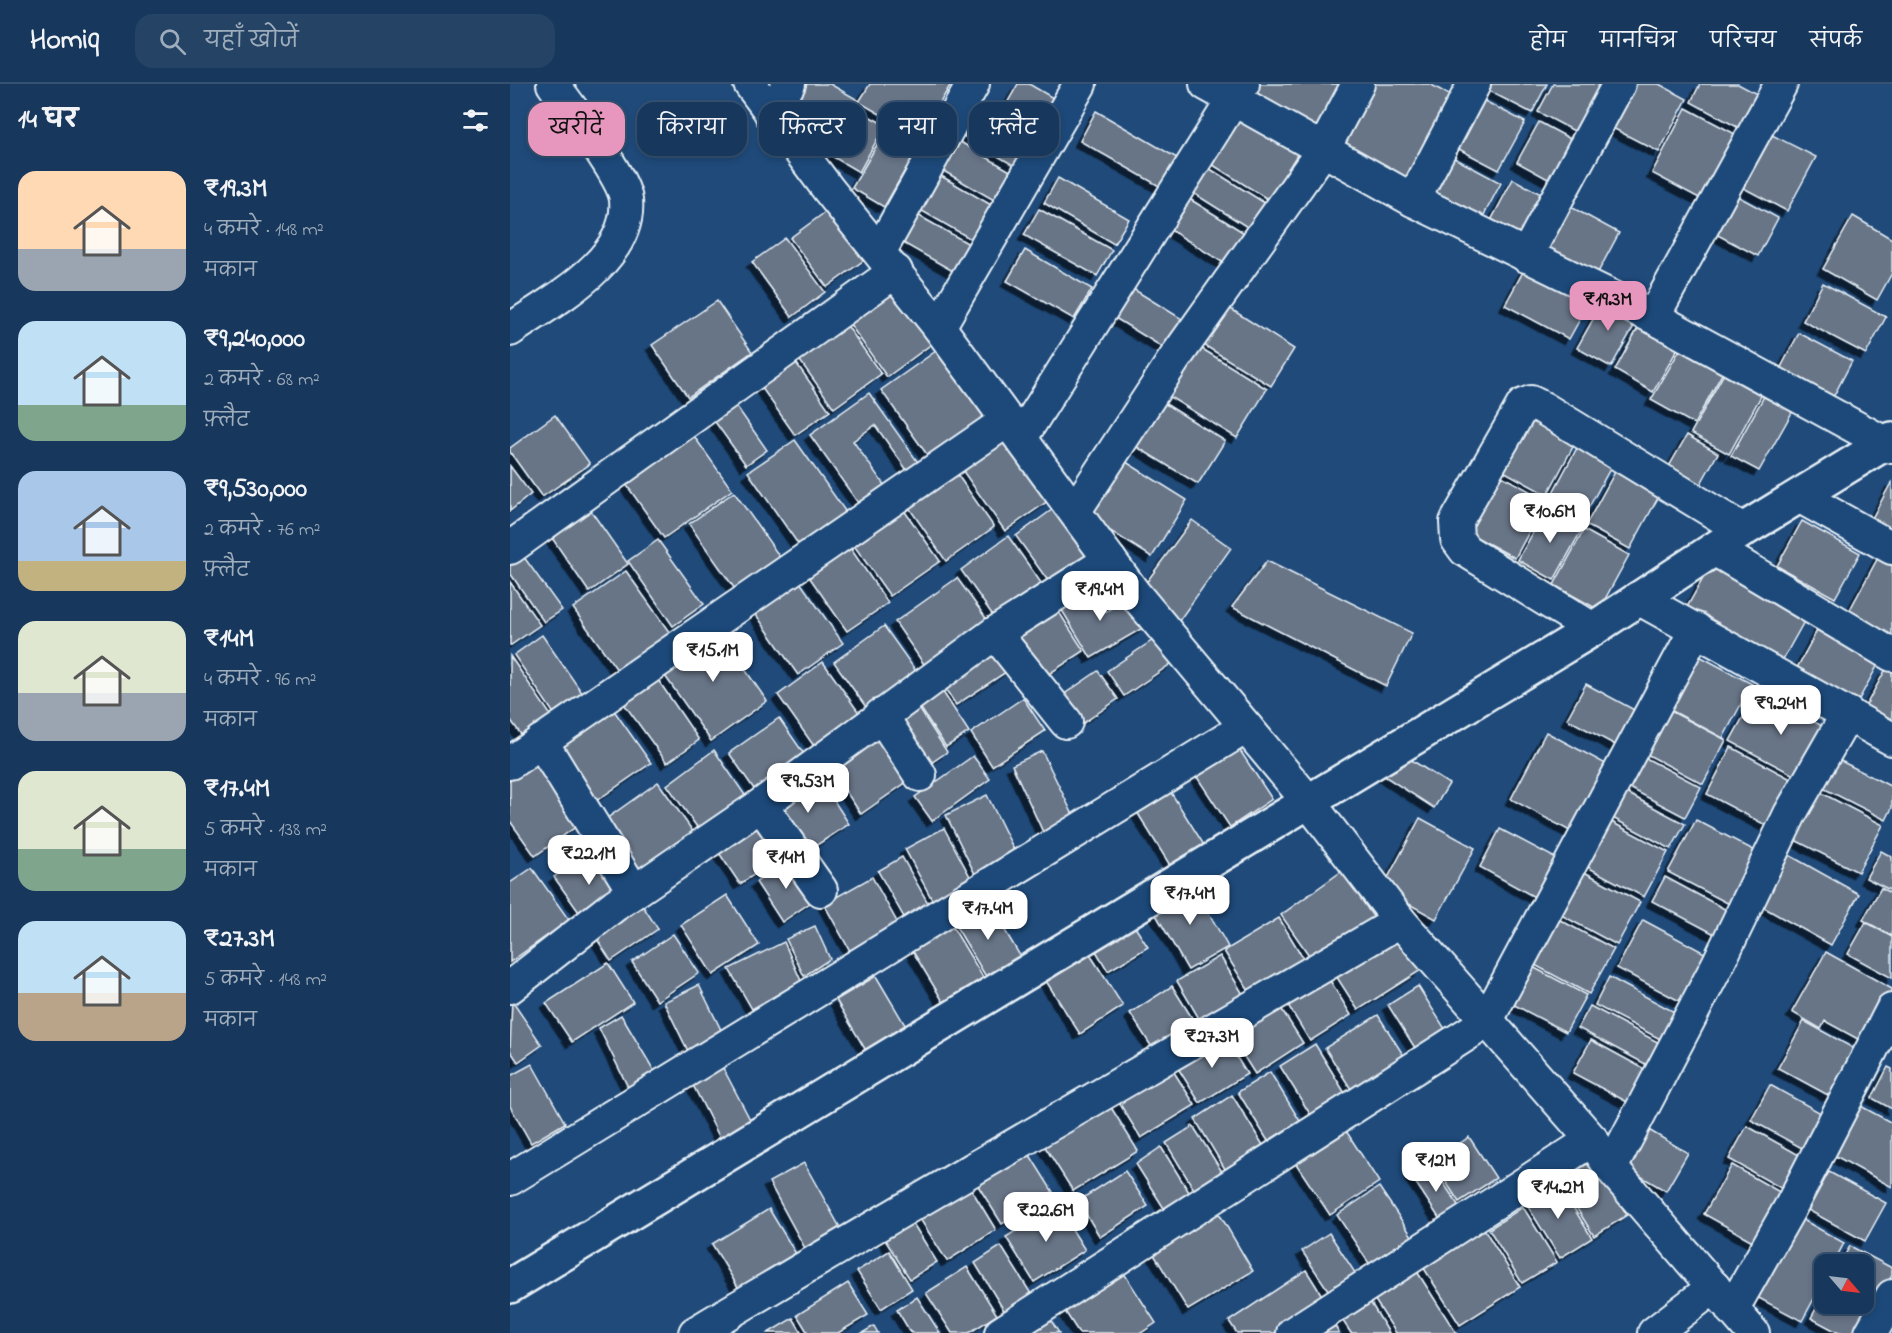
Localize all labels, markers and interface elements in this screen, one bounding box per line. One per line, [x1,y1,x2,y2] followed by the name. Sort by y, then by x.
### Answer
[135,14,555,68] search box
[30,21,99,62] text: Homiq
[156,25,189,58] icon: search
[204,26,299,58] text: यहाँ खोजें
[1530,27,1567,57] text: होम
[1600,27,1677,57] text: मानचित्र
[1710,27,1776,57] text: परिचय
[1809,27,1862,57] text: संपर्क
[18,102,78,140] text: 14 घर
[528,102,625,156] chip: खरीदें
[637,102,747,156] chip: किराया
[759,102,866,156] chip: फ़िल्टर
[878,102,957,156] chip: नया
[969,102,1059,156] chip: फ़्लैट
[459,104,492,137] icon: filters
[204,171,268,209] text: ₹19.3M
[66,195,138,267] icon: home
[204,216,324,245] text: 4 कमरे · 148 m²
[204,257,257,286] text: मकान
[1559,281,1657,332] pin: ₹19.3M
[1584,286,1632,315] text: ₹19.3M
[204,321,305,359] text: ₹9,240,000
[66,345,138,417] icon: home
[204,366,320,395] text: 2 कमरे · 68 m²
[204,407,250,436] text: फ़्लैट
[204,471,307,509] text: ₹9,530,000
[1501,493,1599,544] pin: ₹10.6M
[66,495,138,567] icon: home
[1524,498,1576,527] text: ₹10.6M
[204,516,320,545] text: 2 कमरे · 76 m²
[204,557,250,586] text: फ़्लैट
[1051,571,1149,622] pin: ₹19.4M
[1076,576,1124,605] text: ₹19.4M
[204,621,254,659] text: ₹14M
[664,632,762,683] pin: ₹15.1M
[687,637,739,666] text: ₹15.1M
[66,645,138,717] icon: home
[204,666,316,695] text: 4 कमरे · 96 m²
[1732,685,1830,736] pin: ₹9.24M
[1755,690,1807,719] text: ₹9.24M
[204,707,257,736] text: मकान
[759,763,857,814] pin: ₹9.53M
[781,768,835,797] text: ₹9.53M
[204,771,270,809] text: ₹17.4M
[66,795,138,867] icon: home
[204,816,327,845] text: 5 कमरे · 138 m²
[540,835,638,886] pin: ₹22.1M
[750,839,822,890] pin: ₹14M
[562,840,616,869] text: ₹22.1M
[767,844,805,873] text: ₹14M
[204,857,257,886] text: मकान
[1141,875,1239,926] pin: ₹17.4M
[1164,880,1216,909] text: ₹17.4M
[939,890,1037,941] pin: ₹17.4M
[962,895,1014,924] text: ₹17.4M
[204,921,275,959] text: ₹27.3M
[66,945,138,1017] icon: home
[204,966,327,995] text: 5 कमरे · 148 m²
[204,1007,257,1036] text: मकान
[1163,1018,1261,1069] pin: ₹27.3M
[1185,1023,1239,1052] text: ₹27.3M
[1400,1142,1472,1193] pin: ₹12M
[1416,1147,1456,1176] text: ₹12M
[1509,1169,1607,1220] pin: ₹14.2M
[1532,1174,1584,1203] text: ₹14.2M
[997,1192,1095,1243] pin: ₹22.6M
[1018,1197,1074,1226] text: ₹22.6M
[1814,1254,1874,1314] north arrow
[1814,1254,1874,1314] map controls

